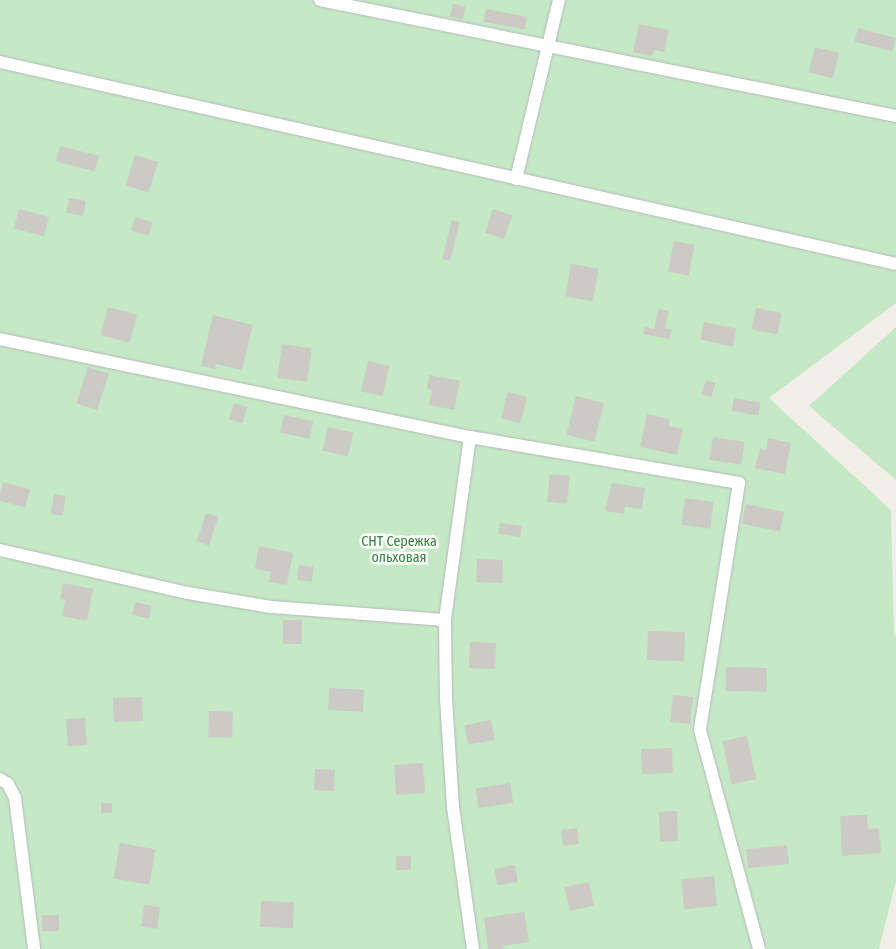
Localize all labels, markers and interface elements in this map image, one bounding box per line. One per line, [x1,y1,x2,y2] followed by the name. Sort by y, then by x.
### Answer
[361,534,437,566] park label: СНТ Сережка ольховая

